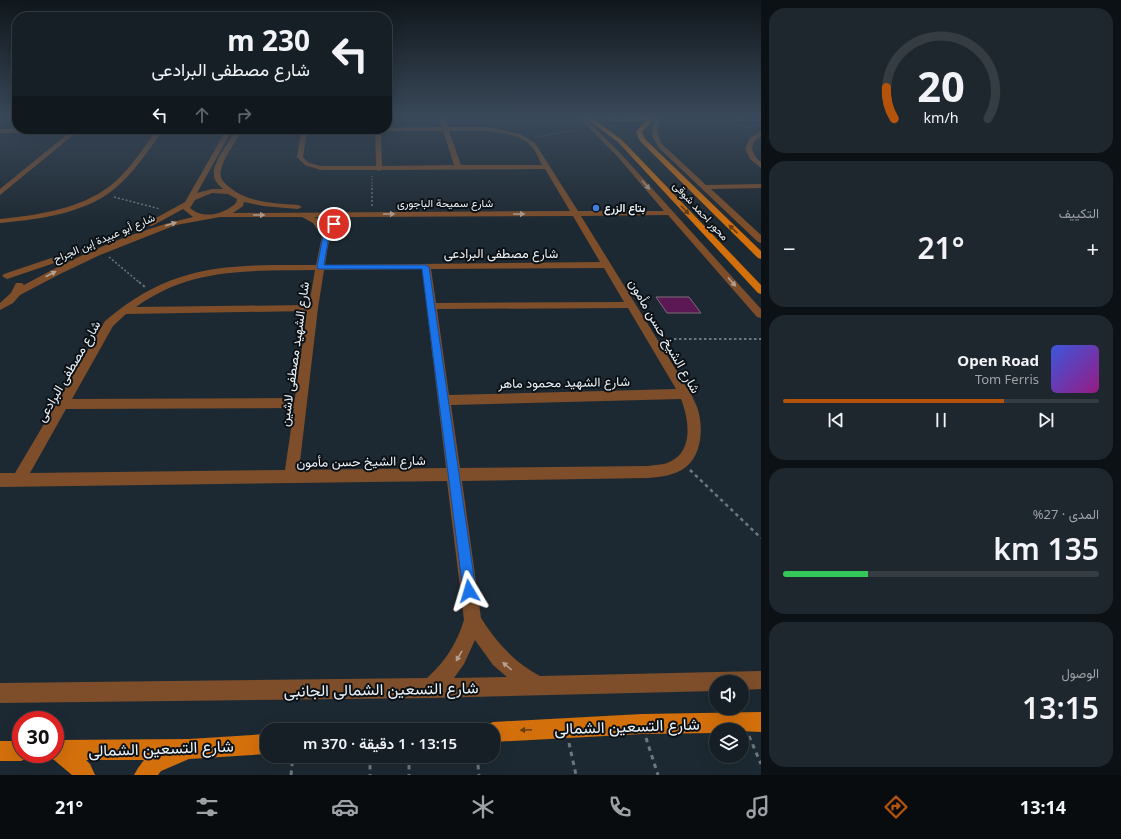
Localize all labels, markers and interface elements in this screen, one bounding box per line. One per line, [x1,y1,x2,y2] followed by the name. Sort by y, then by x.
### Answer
[227,21,310,59] text: 230 m
[324,28,376,80] icon: left
[151,57,310,81] text: شارع مصطفى البرادعى
[917,58,965,114] text: 20
[149,104,171,126] icon: left
[191,104,213,126] icon: ahead
[233,104,255,126] icon: right
[923,107,959,126] text: km/h
[670,178,733,243] street label: محور احمد شوقى
[641,180,651,190] one-way arrow
[397,195,493,211] street label: شارع سميحة الباجورى
[604,200,645,216] place label: بتاع الزرع
[591,203,601,213] marker: بتاع الزرع
[1059,204,1099,222] text: التكييف
[680,205,690,215] one-way arrow
[317,207,351,241] pin
[51,209,158,267] street label: شارع أبو عبيدة إبن الجراح
[383,211,396,217] one-way arrow
[513,211,526,217] one-way arrow
[253,212,266,218] one-way arrow
[323,213,345,235] icon: arrive
[165,220,177,226] one-way arrow
[728,224,738,233] one-way arrow
[917,227,965,268] text: 21°
[783,233,796,263] text: −
[1086,233,1099,263] text: +
[444,244,558,263] street label: شارع مصطفى البرادعى
[45,270,57,277] one-way arrow
[624,276,705,397] street label: شارع الشيخ حسن مأمون
[727,277,737,287] one-way arrow
[275,280,314,428] street label: شارع الشهيد مصطفى لاشين
[32,317,105,426] street label: شارع مصطفى البرادعى
[957,350,1039,370] text: Open Road
[975,370,1039,388] text: Tom Ferris
[497,372,630,393] street label: شارع الشهيد محمود ماهر
[825,409,847,431] icon: previous
[930,409,952,431] icon: pause
[1035,409,1057,431] icon: next
[296,451,426,472] street label: شارع الشيخ حسن مأمون
[1033,505,1099,523] text: المدى · 27%
[993,528,1099,569] text: 135 km
[448,570,490,612] position arrow
[455,650,462,662] one-way arrow
[502,661,513,670] one-way arrow
[1061,664,1099,682] text: الوصول
[709,675,749,763] map controls
[709,675,749,715] button: sound
[283,676,479,703] street label: شارع التسعين الشمالى الجانبى
[1022,687,1099,728] text: 13:15
[12,711,64,763] speed limit sign: 30
[554,712,700,741] street label: شارع التسعين الشمالى
[709,723,749,763] button: layers
[520,727,532,734] one-way arrow
[303,733,457,753] text: 13:15 · 1 دقيقة · 370 m
[88,734,234,763] street label: شارع التسعين الشمالى
[193,793,221,821] icon: filters
[331,793,359,821] icon: car
[469,793,497,821] icon: climate
[606,793,634,821] icon: phone
[744,793,772,821] icon: music
[882,793,910,821] icon: directions
[55,795,83,819] text: 21°
[1020,795,1066,819] text: 13:14

